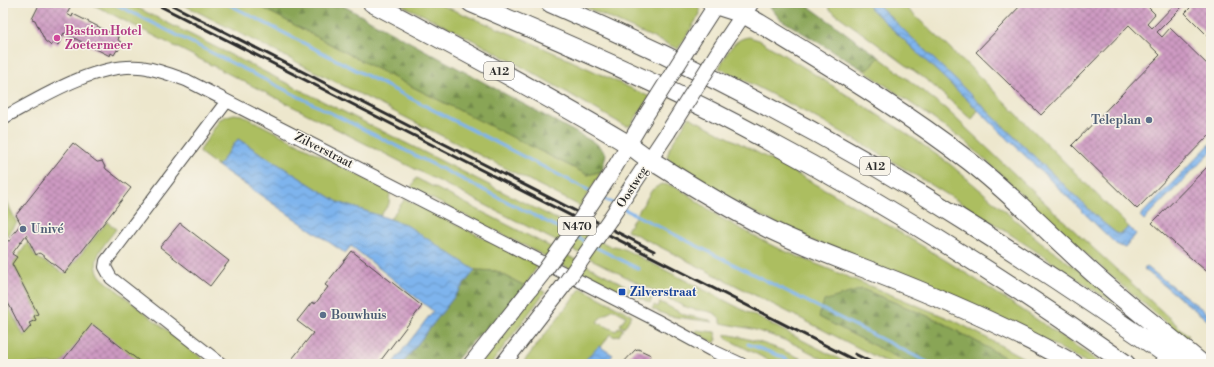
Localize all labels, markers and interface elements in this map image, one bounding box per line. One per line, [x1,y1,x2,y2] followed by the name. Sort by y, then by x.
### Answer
[65,24,142,53] place label: Bastion Hotel Zoetermeer
[52,33,62,43] marker: Bastion Hotel Zoetermeer
[484,62,514,80] road number: A12
[1091,113,1142,128] place label: Teleplan
[1144,115,1154,125] marker: Teleplan
[292,129,356,172] street label: Zilverstraat
[860,157,890,175] road number: A12
[614,163,652,211] street label: Oostweg
[558,217,596,235] road number: N470
[31,222,64,237] place label: Univé
[18,224,28,234] marker: Univé
[630,285,697,300] place label: Zilverstraat
[617,287,627,297] marker: Zilverstraat
[331,308,386,323] place label: Bouwhuis
[318,310,328,320] marker: Bouwhuis

